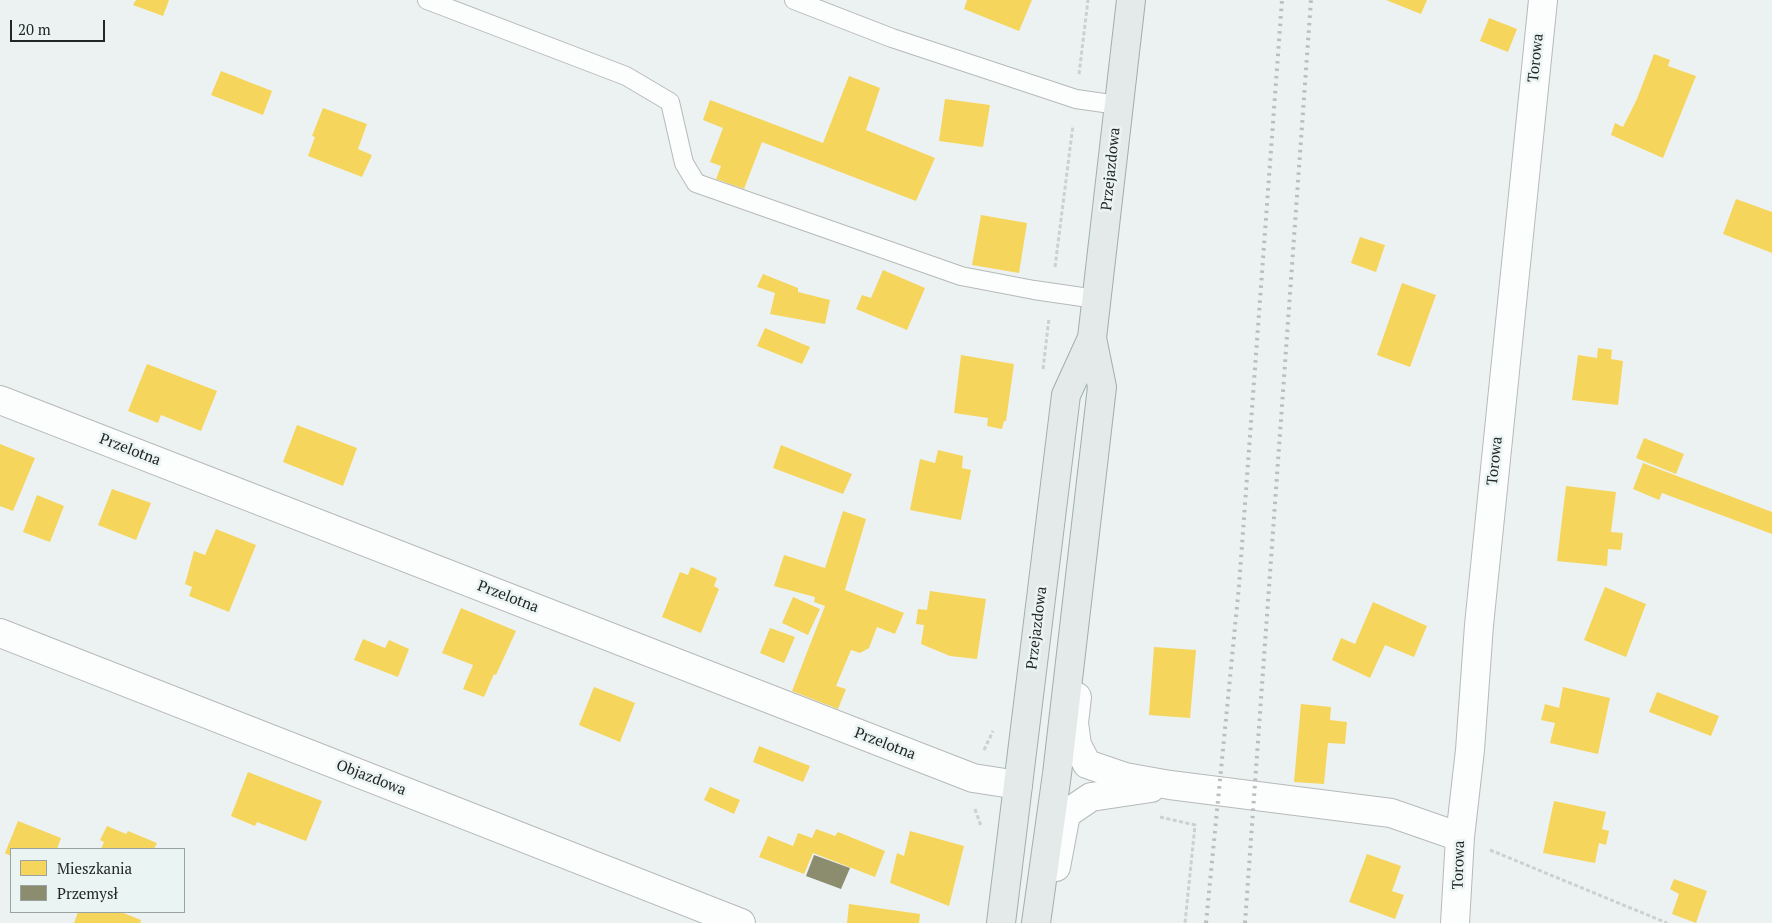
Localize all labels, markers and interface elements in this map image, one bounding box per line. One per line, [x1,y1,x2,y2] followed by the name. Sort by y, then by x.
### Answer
[12,10,108,42] scale bar
[18,19,51,39] text: 20 m
[1524,33,1548,83] street label: Torowa
[1098,127,1124,211] street label: Przejazdowa
[97,430,163,470] street label: Przelotna
[1483,436,1507,486] street label: Torowa
[475,577,541,617] street label: Przelotna
[1023,585,1051,671] street label: Przejazdowa
[852,724,918,764] street label: Przelotna
[334,756,408,800] street label: Objazdowa
[1449,840,1469,890] street label: Torowa
[10,848,185,913] legend
[57,858,132,878] text: Mieszkania
[57,883,118,903] text: Przemysł

